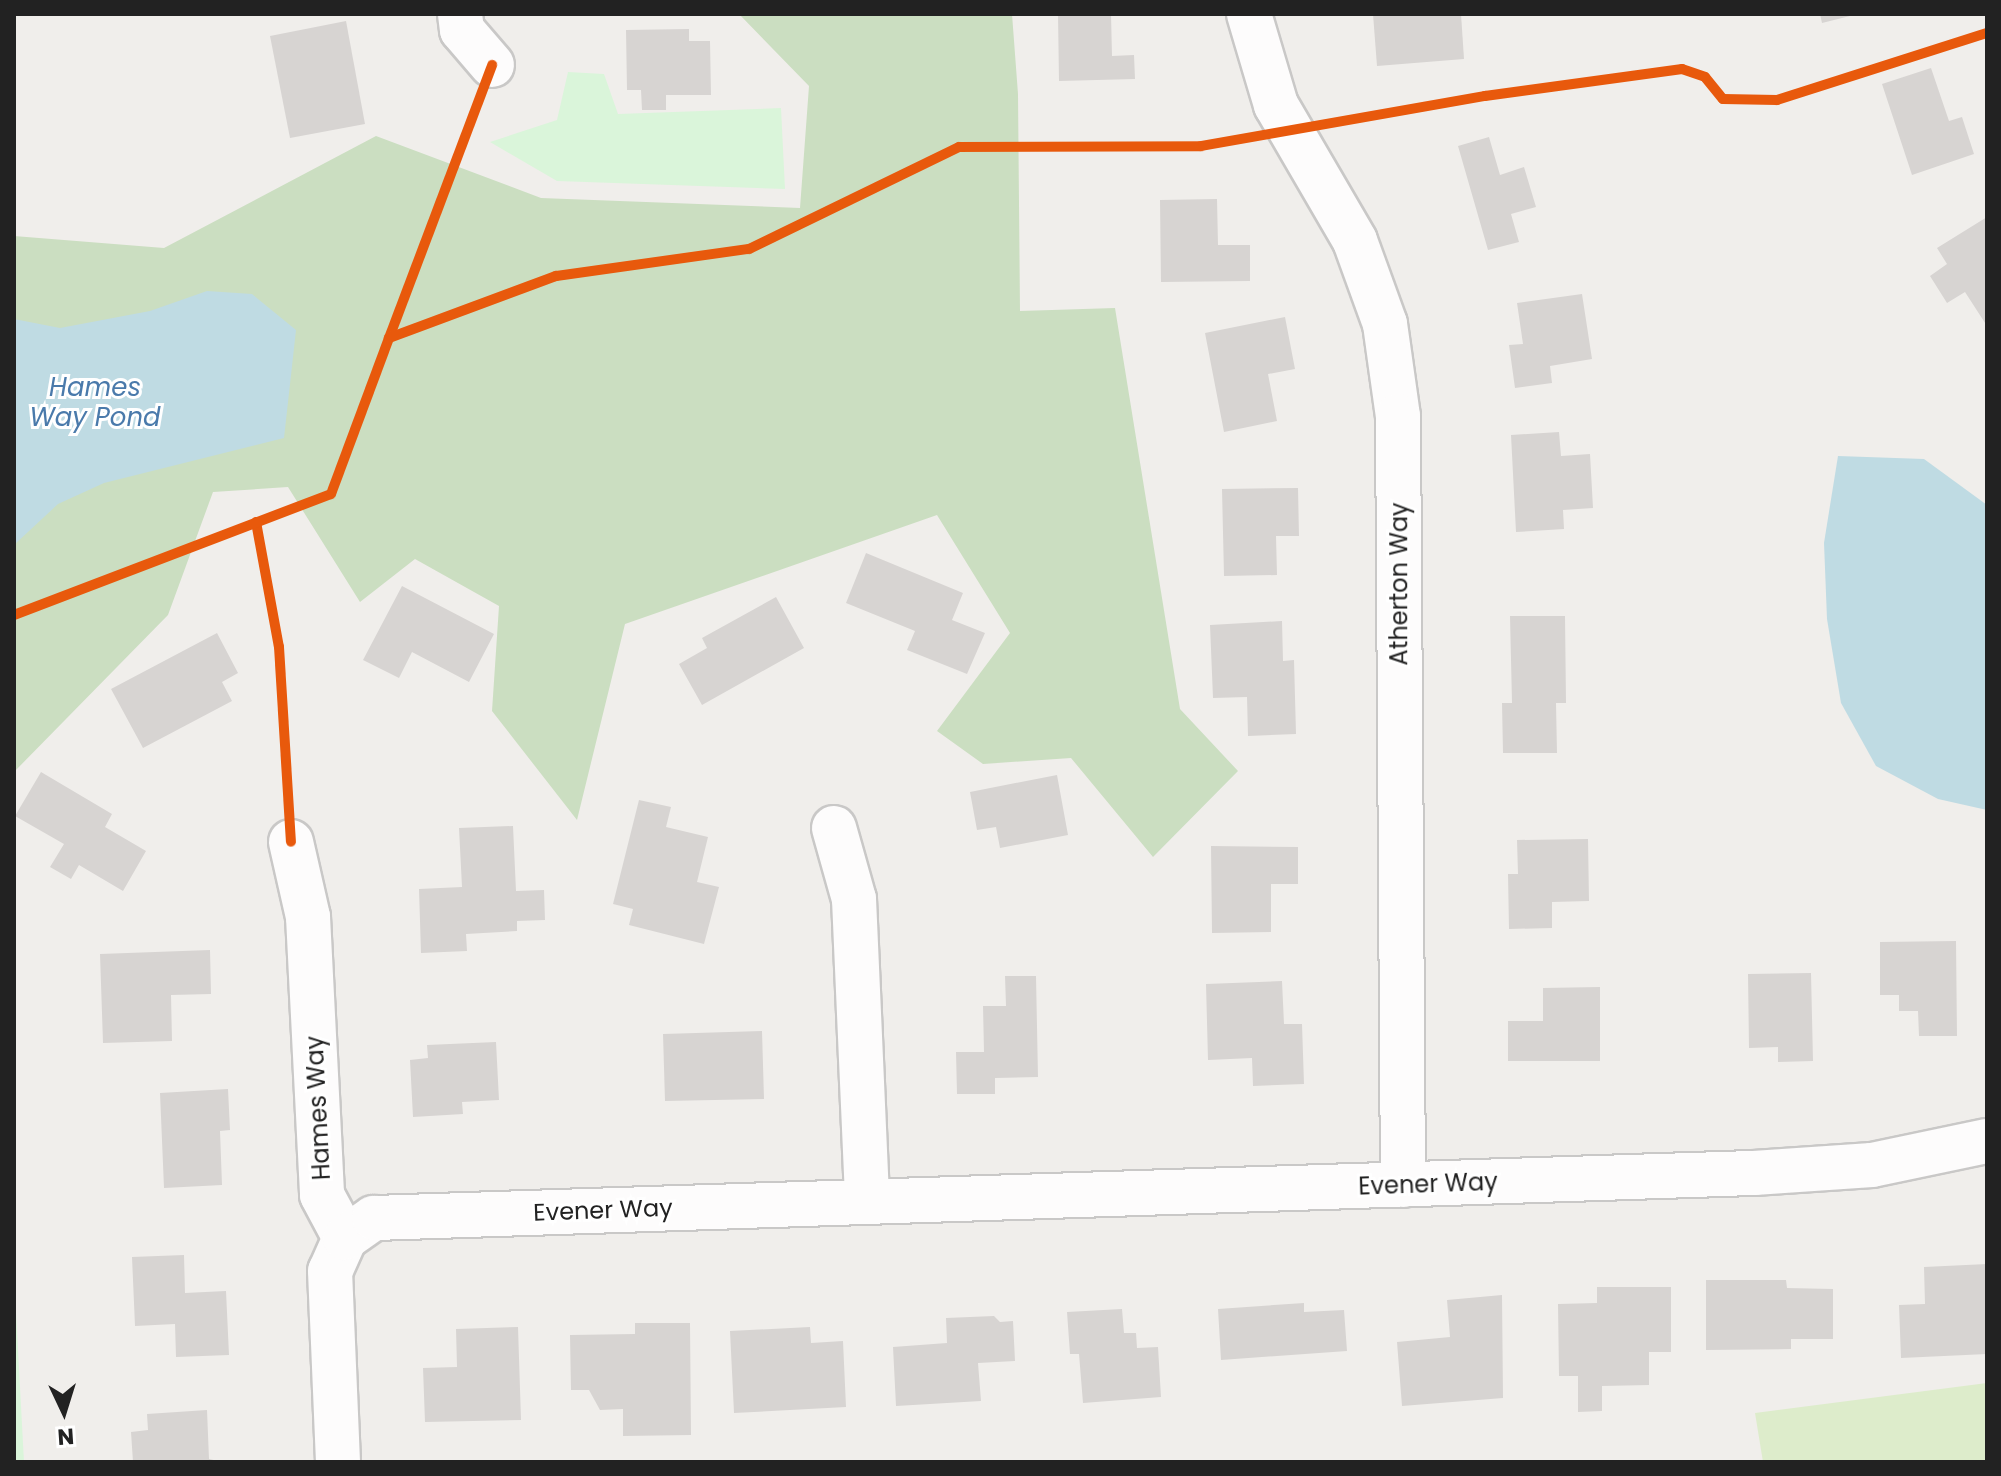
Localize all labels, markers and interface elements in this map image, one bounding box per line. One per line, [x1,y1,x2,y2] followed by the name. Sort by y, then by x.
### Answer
[29,372,161,434] water label: Hames Way Pond
[1385,502,1413,666] street label: Atherton Way
[300,1035,336,1181] street label: Hames Way
[1358,1167,1498,1201] street label: Evener Way
[533,1193,673,1227] street label: Evener Way
[24,1372,104,1452] north arrow
[56,1420,75,1452] text: N

